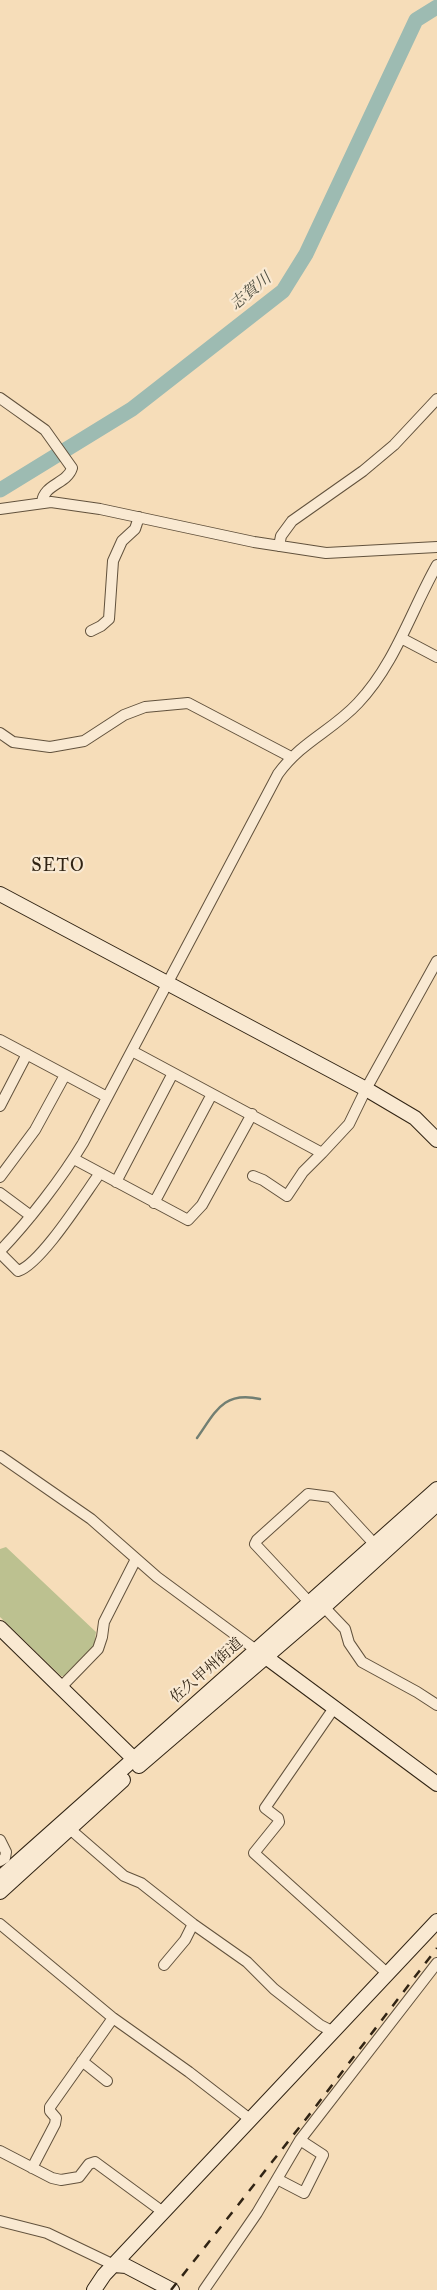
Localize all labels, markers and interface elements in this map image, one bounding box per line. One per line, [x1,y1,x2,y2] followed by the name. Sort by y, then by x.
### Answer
[226,269,276,315] water label: 志賀川
[31,856,85,878] district label: SETO
[167,1635,247,1707] street label: 佐久甲州街道

